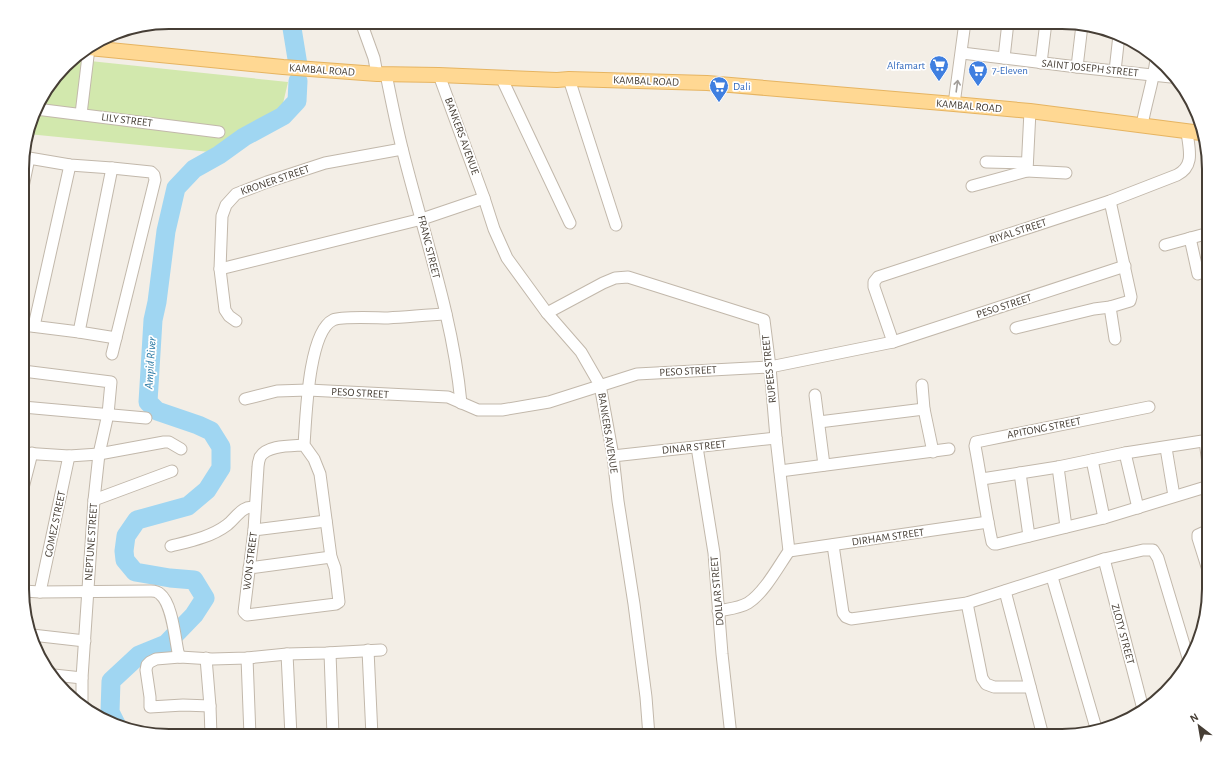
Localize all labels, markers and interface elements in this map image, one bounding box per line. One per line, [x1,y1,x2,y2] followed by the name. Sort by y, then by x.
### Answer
[928,54,950,82] supermarket icon: Alfamart
[1041,57,1140,79] street label: SAINT JOSEPH STREET
[967,59,989,87] supermarket icon: 7-Eleven
[887,60,925,71] place label: Alfamart
[289,62,355,78] street label: KAMBAL ROAD
[992,65,1028,76] place label: 7-Eleven
[613,74,679,88] street label: KAMBAL ROAD
[708,75,730,103] supermarket icon: Dali
[953,80,961,93] one-way arrow
[733,81,751,92] place label: Dali
[443,96,481,177] street label: BANKERS AVENUE
[936,98,1002,114] street label: KAMBAL ROAD
[101,111,154,129] street label: LILY STREET
[239,163,312,197] street label: KRONER STREET
[416,214,442,280] street label: FRANC STREET
[988,216,1049,245] street label: RIYAL STREET
[975,292,1034,320] street label: PESO STREET
[760,334,778,404] street label: RUPEES STREET
[142,335,159,391] water label: Ampid River
[659,364,718,378] street label: PESO STREET
[331,386,390,400] street label: PESO STREET
[596,392,620,475] street label: BANKERS AVENUE
[1006,415,1082,441] street label: APITONG STREET
[661,438,727,456] street label: DINAR STREET
[43,489,68,558] street label: GOMEZ STREET
[83,502,99,581] street label: NEPTUNE STREET
[851,526,926,548] street label: DIRHAM STREET
[241,531,259,591] street label: WON STREET
[708,555,726,626] street label: DOLLAR STREET
[1110,603,1137,666] street label: ZLOTY STREET
[1179,706,1219,746] north arrow
[1188,711,1200,725] text: N

